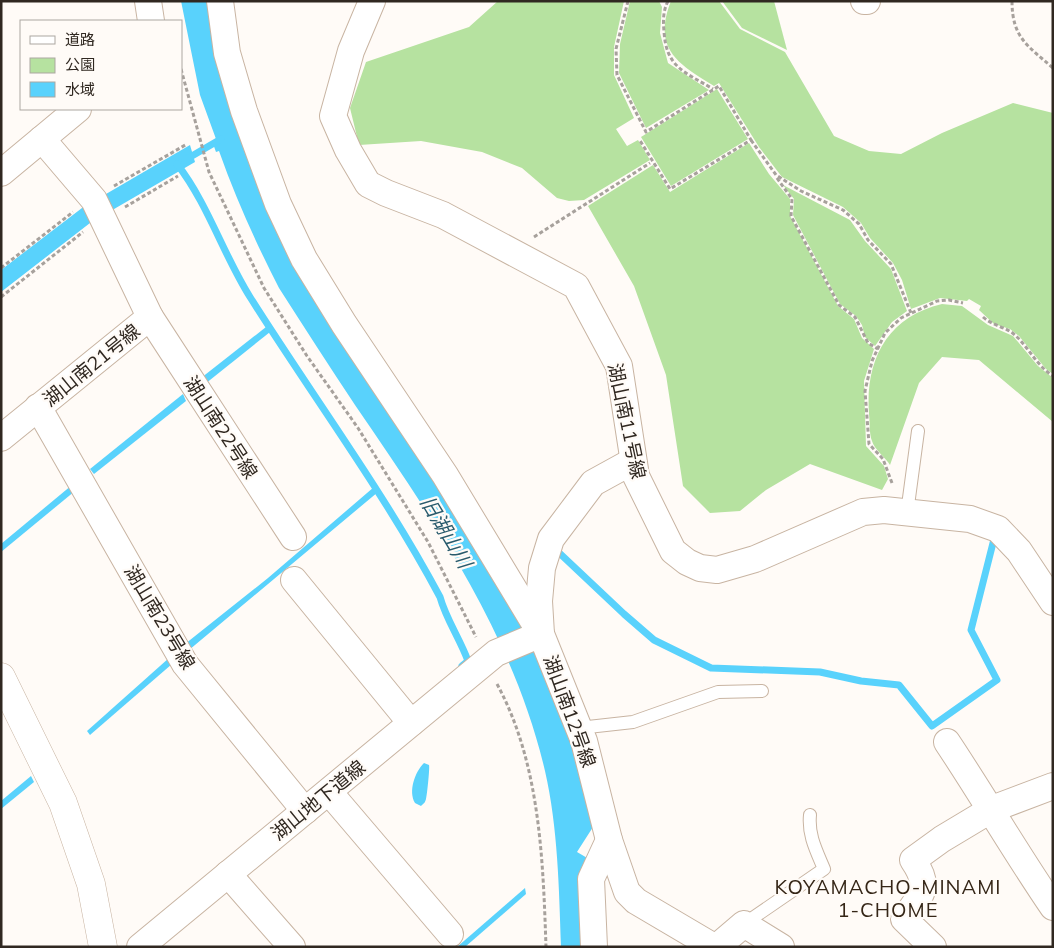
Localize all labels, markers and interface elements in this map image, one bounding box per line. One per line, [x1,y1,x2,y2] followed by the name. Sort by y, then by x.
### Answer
[20,20,182,110] legend
[65,30,95,49] text: 道路
[65,55,95,74] text: 公園
[65,80,95,99] text: 水域
[38,319,144,411] street label: 湖山南21号線
[603,361,651,481] street label: 湖山南11号線
[179,371,263,483] street label: 湖山南22号線
[415,491,479,574] water label: 旧湖山川
[119,560,201,674] street label: 湖山南23号線
[539,652,601,770] street label: 湖山南12号線
[266,755,370,845] street label: 湖山地下道線
[774,874,1002,922] district label: KOYAMACHO-MINAMI 1-CHOME

